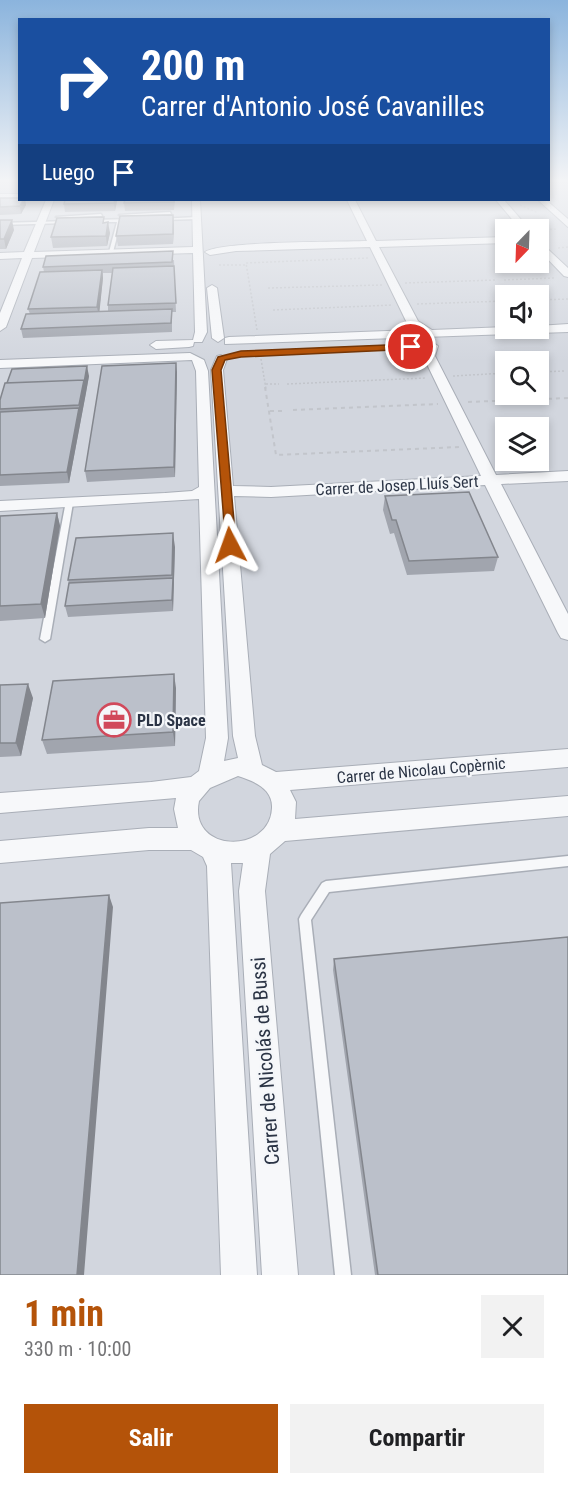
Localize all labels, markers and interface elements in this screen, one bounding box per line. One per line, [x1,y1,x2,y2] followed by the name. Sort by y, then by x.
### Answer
[141,41,246,90] text: 200 m
[42,42,120,120] icon: right
[141,91,485,123] text: Carrer d'Antonio José Cavanilles
[107,156,140,189] icon: arrive
[42,160,95,185] text: Luego
[495,219,549,273] north arrow
[495,219,549,471] map controls
[495,285,549,339] button: sound
[385,321,436,372] pin
[394,330,427,363] icon: arrive
[495,351,549,405] button: search
[495,417,549,471] button: layers
[315,472,479,499] street label: Carrer de Josep Lluís Sert
[198,513,262,577] position arrow
[96,702,132,738] office icon: PLD Space
[137,711,206,730] place label: PLD Space
[336,754,506,787] street label: Carrer de Nicolau Copèrnic
[246,956,284,1166] street label: Carrer de Nicolás de Bussi
[24,1293,104,1335] text: 1 min
[481,1295,544,1358] button: close
[24,1337,131,1361] text: 330 m · 10:00
[24,1404,278,1473] button: Salir
[290,1404,544,1473] button: Compartir

